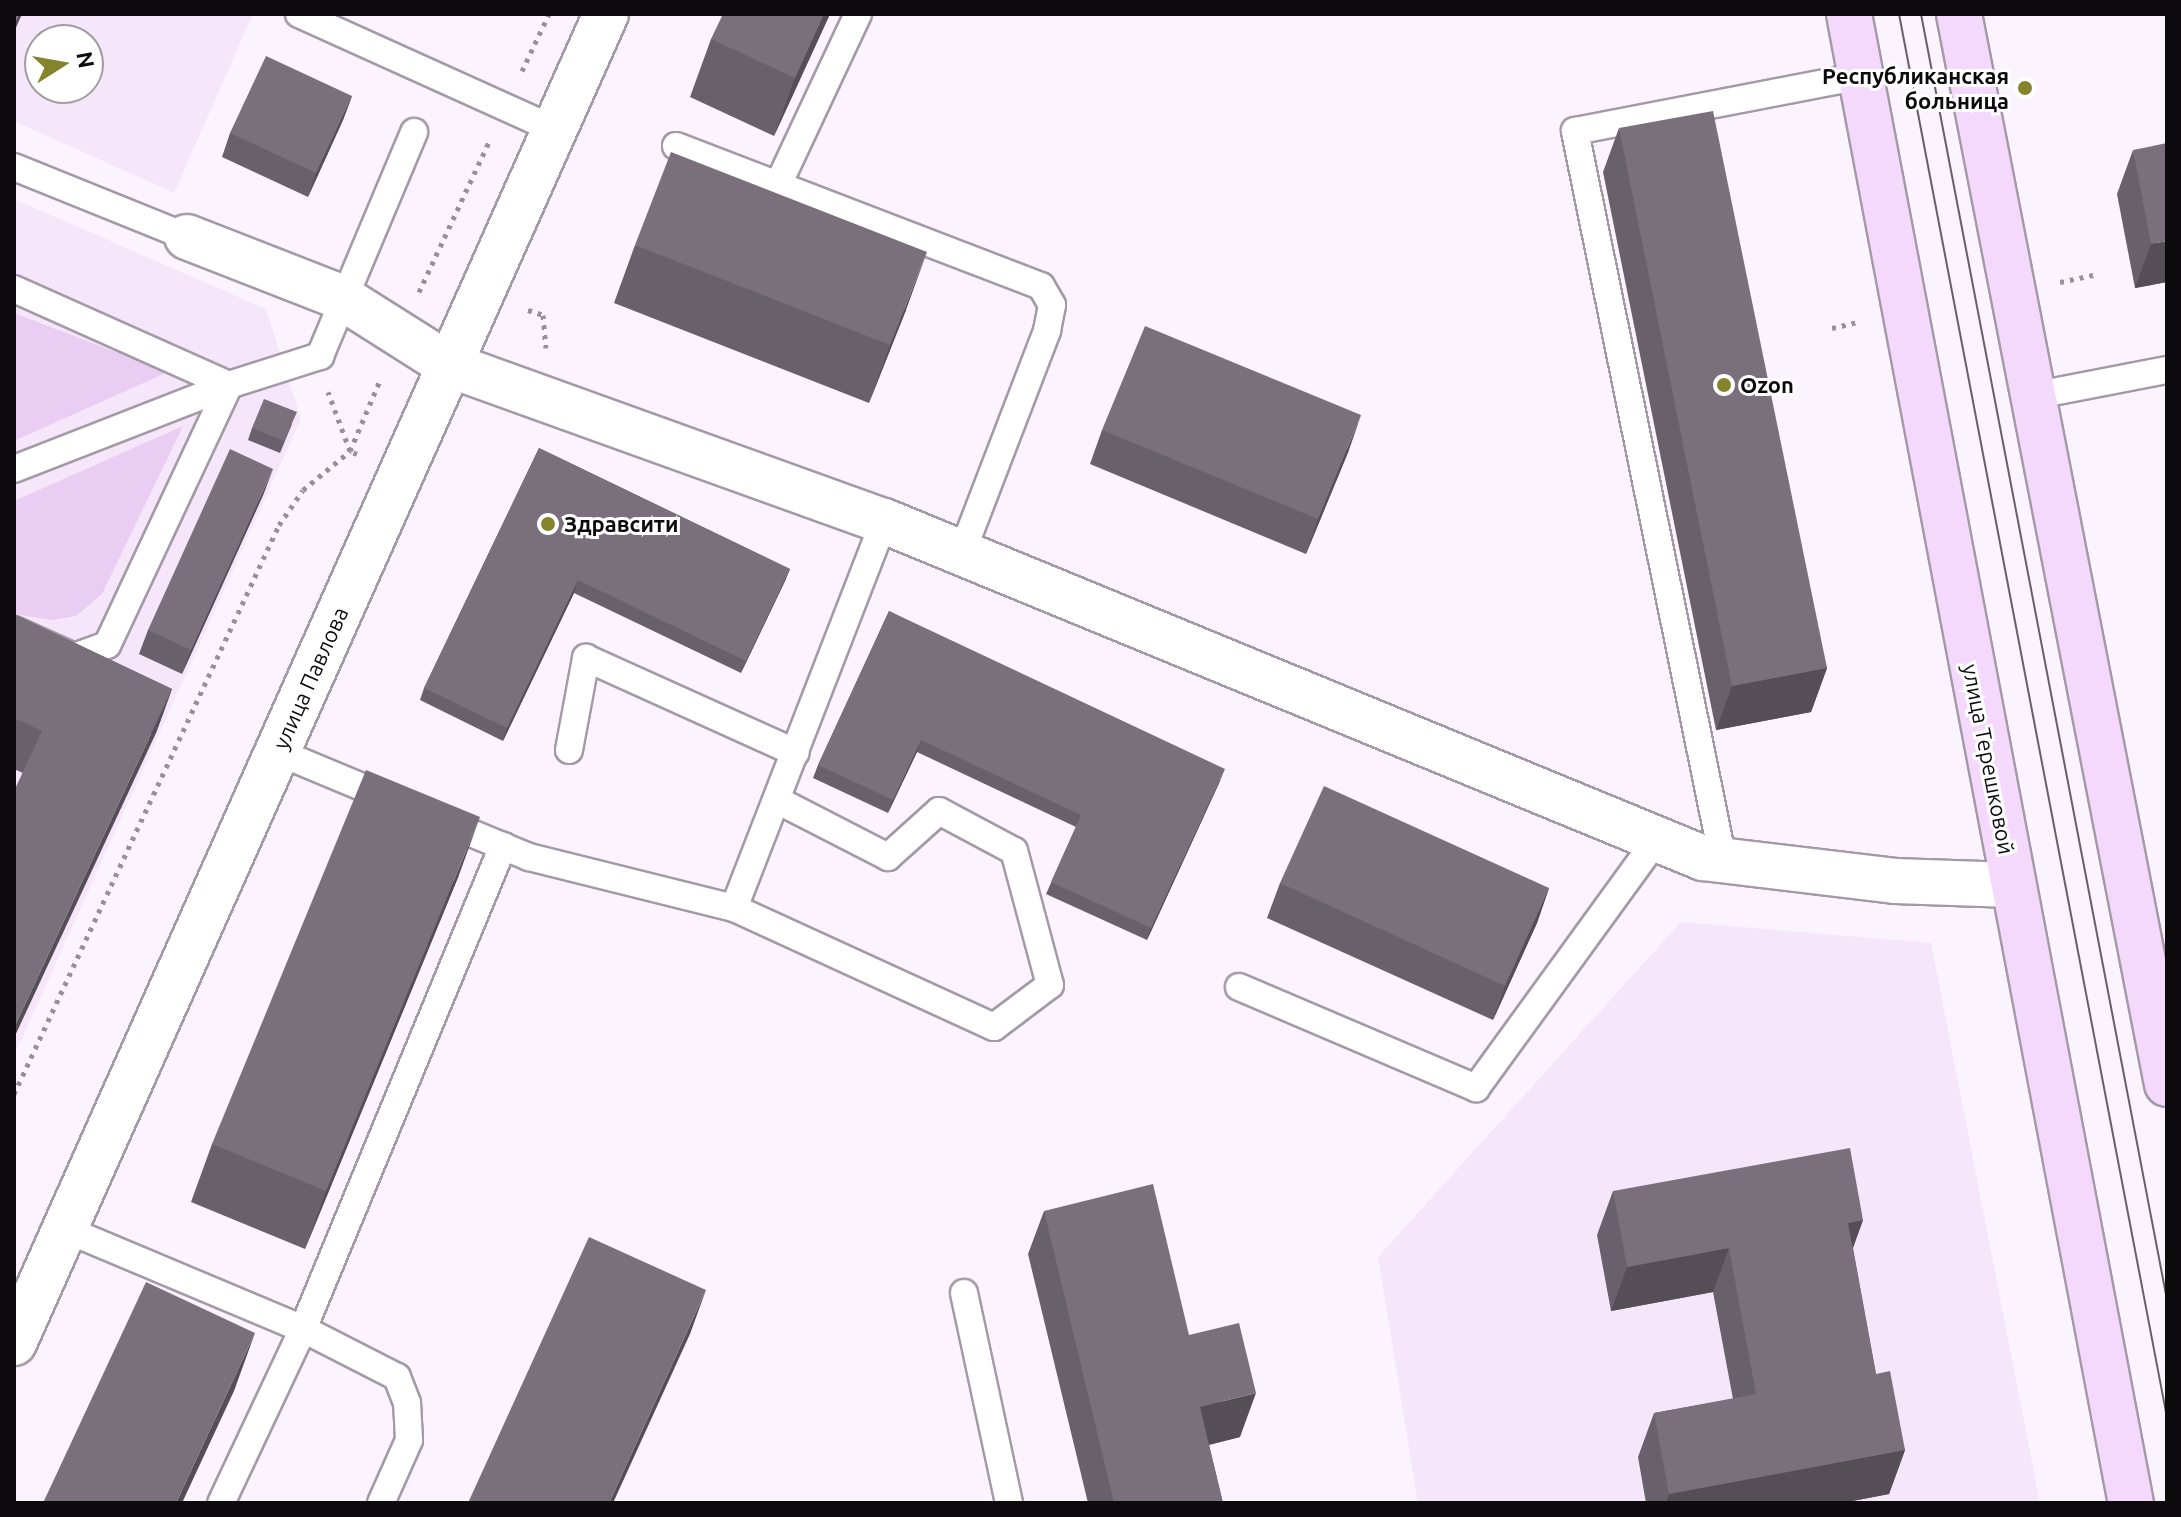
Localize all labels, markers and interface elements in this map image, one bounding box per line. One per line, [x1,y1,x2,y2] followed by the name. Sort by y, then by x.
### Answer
[24,24,104,104] north arrow
[72,49,100,70] text: N
[1822,62,2009,114] place label: Республиканская больница
[2016,79,2034,97] marker: Республиканская больница
[1740,372,1794,398] place label: Ozon
[1715,376,1733,394] marker: Ozon
[564,511,678,537] place label: Здравсити
[539,515,557,533] marker: Здравсити
[267,603,353,753] street label: улица Павлова
[1958,662,2020,856] street label: улица Терешковой

